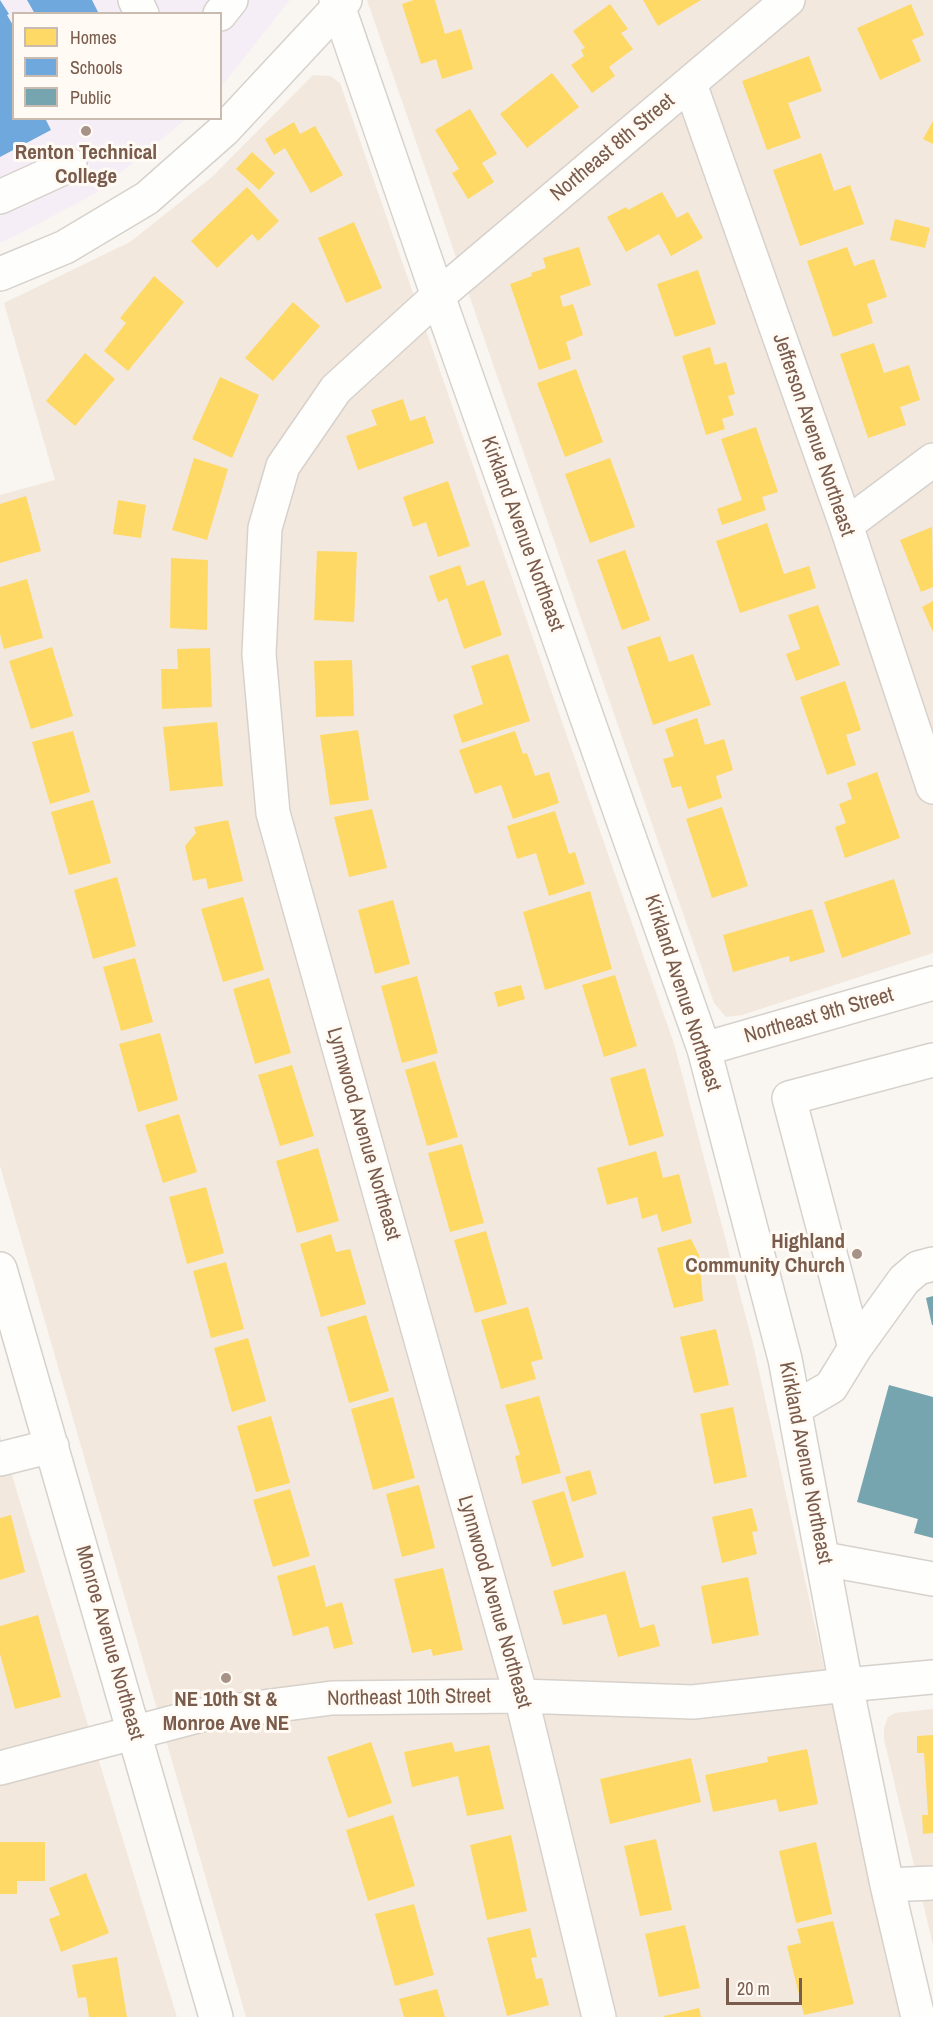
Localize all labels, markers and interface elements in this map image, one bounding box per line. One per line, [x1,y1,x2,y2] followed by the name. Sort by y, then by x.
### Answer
[12,12,222,120] legend
[70,25,117,50] text: Homes
[70,55,123,80] text: Schools
[70,85,111,110] text: Public
[546,89,680,207] street label: Northeast 8th Street
[79,124,93,138] marker: Renton Technical College
[15,140,157,190] place label: Renton Technical College
[766,330,860,540] street label: Jefferson Avenue Northeast
[475,433,569,635] street label: Kirkland Avenue Northeast
[638,891,726,1095] street label: Kirkland Avenue Northeast
[741,983,897,1049] street label: Northeast 9th Street
[321,1025,405,1243] street label: Lynnwood Avenue Northeast
[685,1229,845,1279] place label: Highland Community Church
[850,1247,864,1261] marker: Highland Community Church
[773,1360,837,1566] street label: Kirkland Avenue Northeast
[452,1493,536,1711] street label: Lynnwood Avenue Northeast
[69,1543,149,1743] street label: Monroe Avenue Northeast
[219,1671,233,1685] marker: NE 10th St & Monroe Ave NE
[327,1684,491,1712] street label: Northeast 10th Street
[163,1687,289,1737] place label: NE 10th St & Monroe Ave NE
[729,1966,806,2004] scale bar
[737,1976,770,2001] text: 20 m

